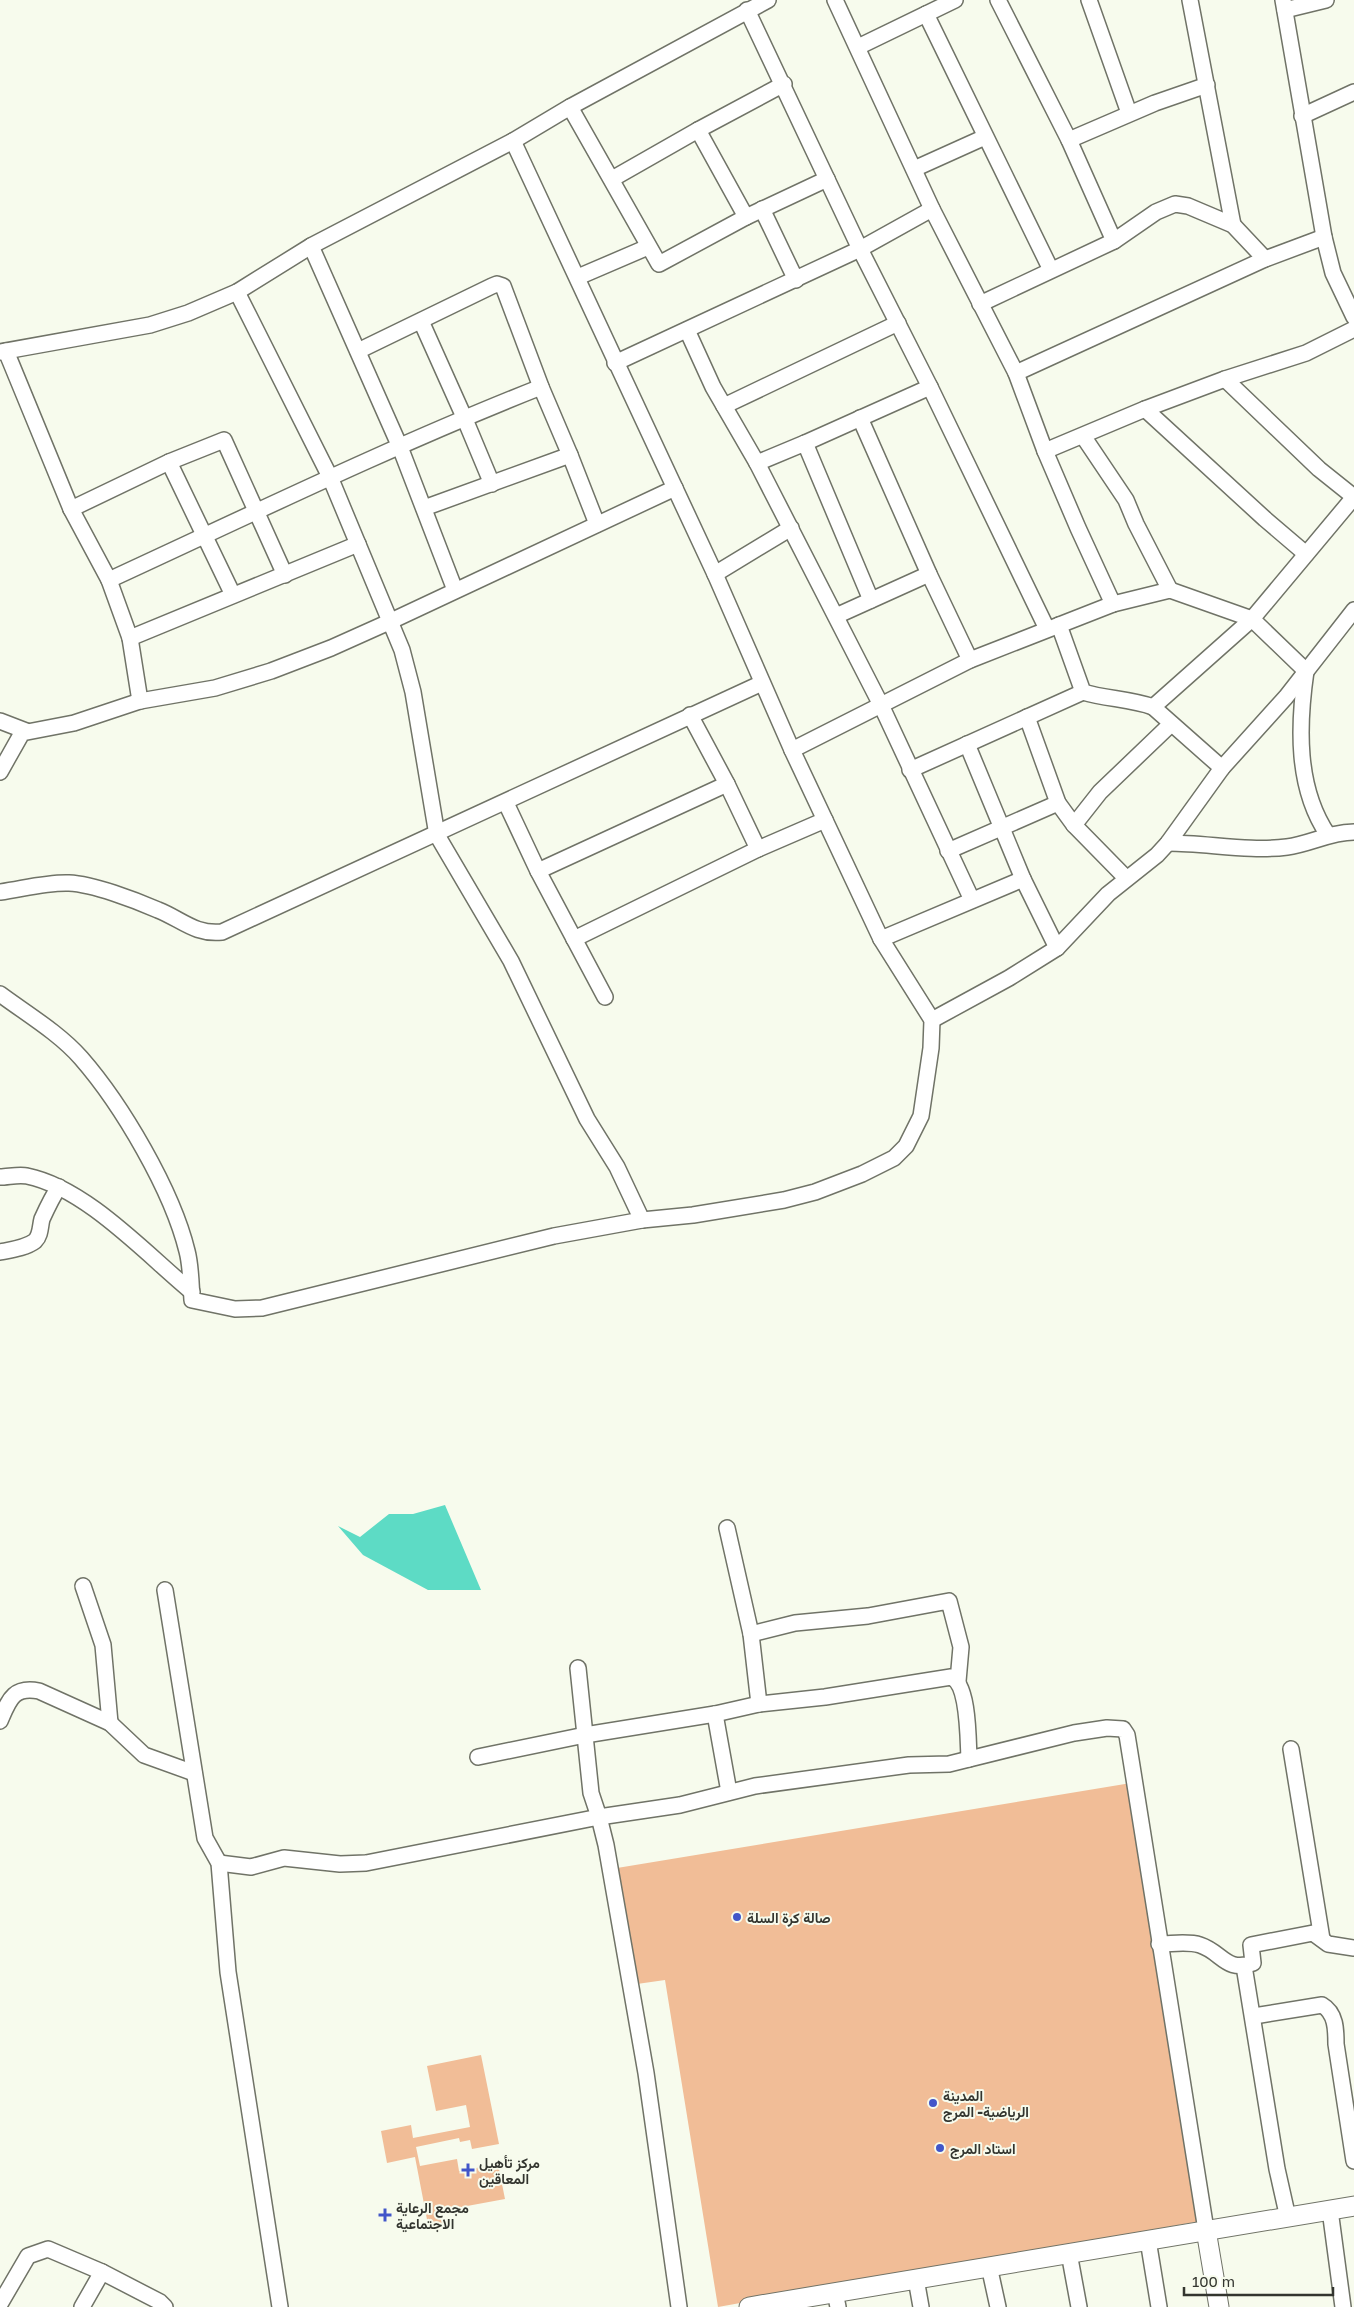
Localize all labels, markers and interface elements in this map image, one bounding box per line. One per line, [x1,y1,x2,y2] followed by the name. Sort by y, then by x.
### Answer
[747,1909,831,1927] place label: صالة كرة السلة
[731,1911,743,1923] marker: صالة كرة السلة
[943,2087,1029,2122] place label: المدينة الرياضية- المرج
[927,2097,939,2109] marker: المدينة الرياضية- المرج
[950,2140,1016,2159] place label: استاد المرج
[934,2142,946,2154] marker: استاد المرج
[479,2154,540,2188] place label: مركز تأهيل المعاقين
[461,2163,475,2177] marker: مركز تأهيل المعاقين
[396,2199,469,2233] place label: مجمع الرعاية الاجتماعية
[378,2208,392,2222] marker: مجمع الرعاية الاجتماعية
[1184,2264,1333,2296] scale bar
[1192,2272,1235,2290] text: 100 m

